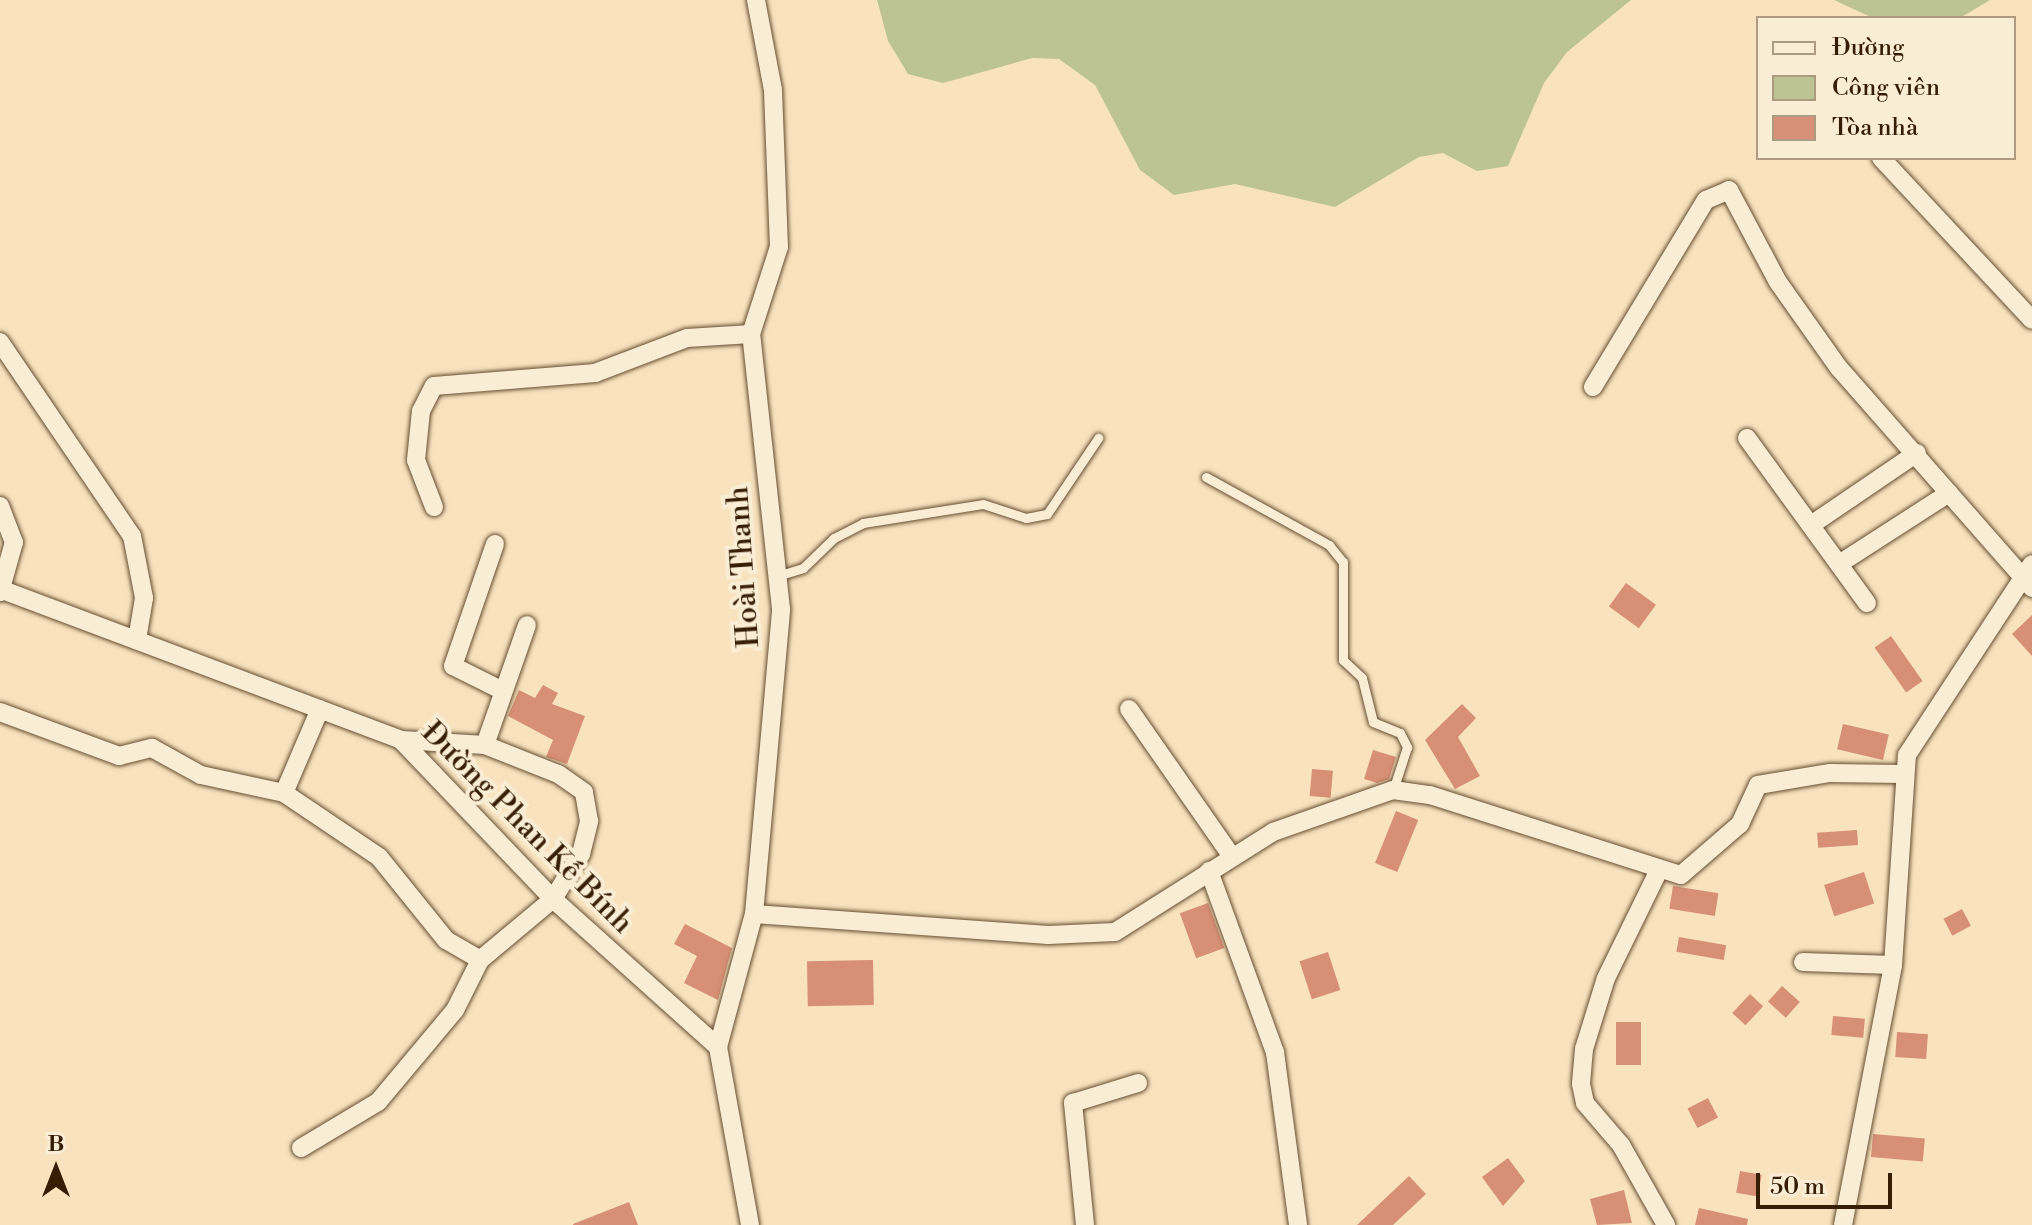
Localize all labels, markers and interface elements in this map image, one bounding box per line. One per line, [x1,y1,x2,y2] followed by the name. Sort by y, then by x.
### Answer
[1756,16,2016,160] legend
[1832,33,1905,63] text: Đường
[1832,73,1940,103] text: Công viên
[1832,113,1918,143] text: Tòa nhà
[720,485,768,649] street label: Hoài Thanh
[414,715,640,941] street label: Đường Phan Kế Bính
[16,1129,96,1209] north arrow
[48,1131,64,1158] text: B
[1760,1157,1896,1207] scale bar
[1770,1172,1825,1202] text: 50 m

